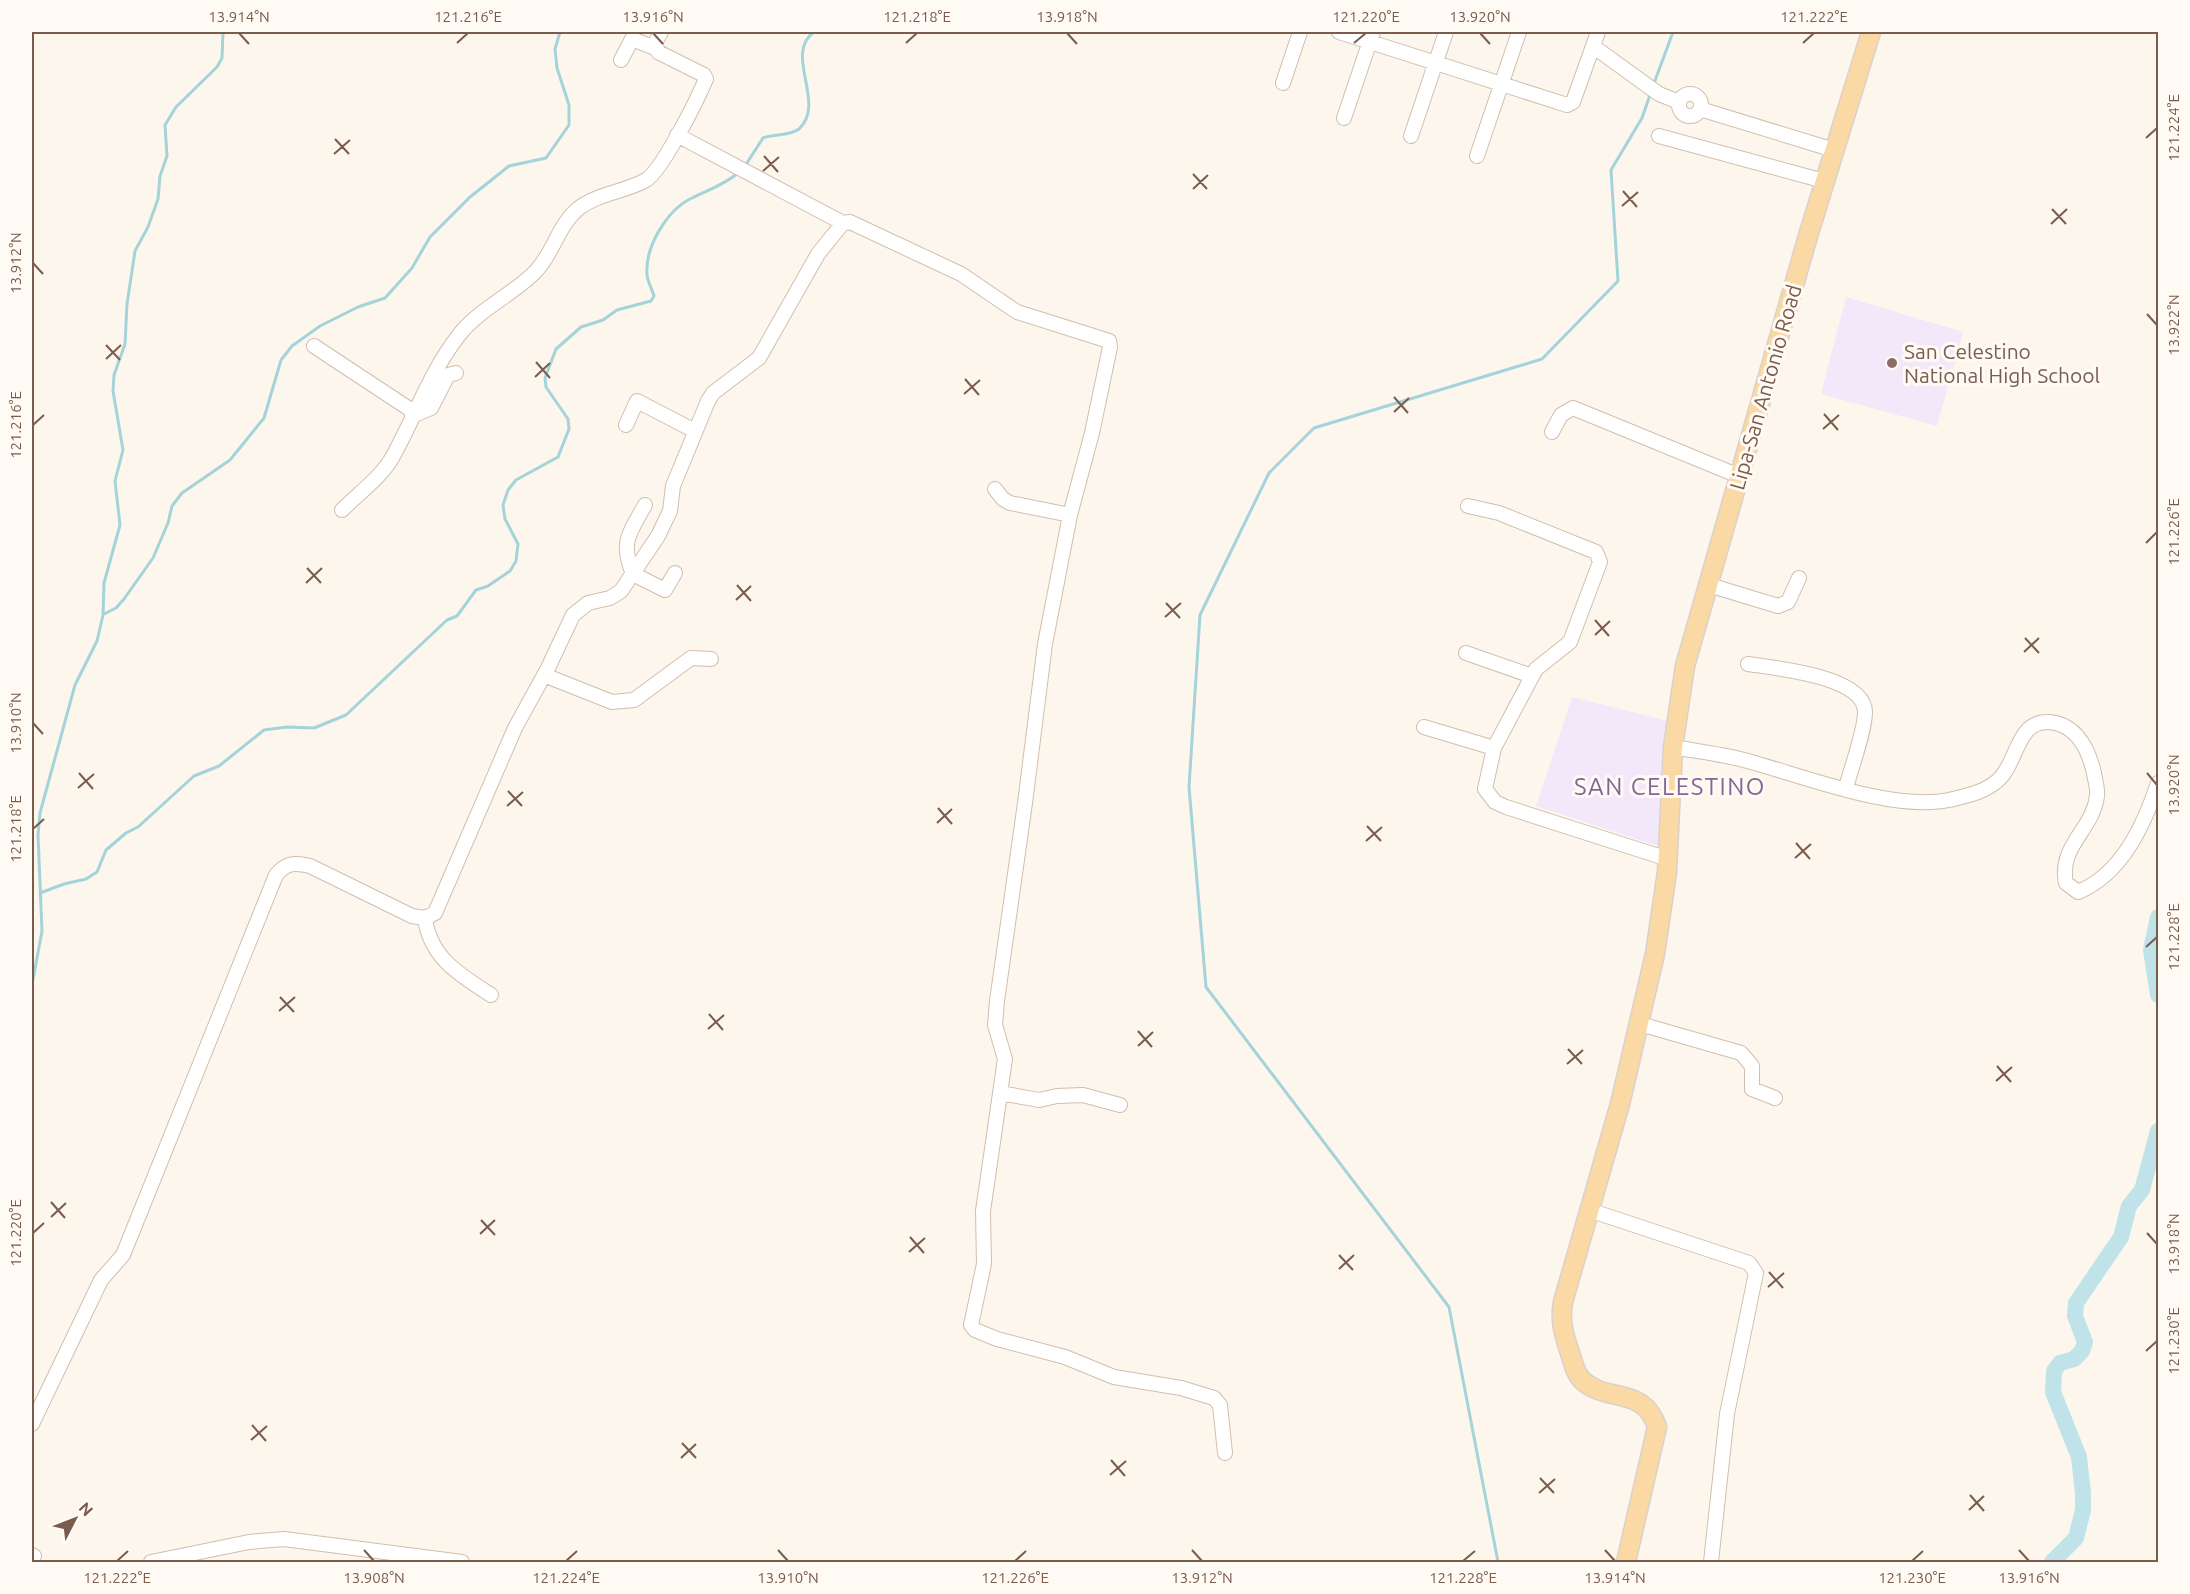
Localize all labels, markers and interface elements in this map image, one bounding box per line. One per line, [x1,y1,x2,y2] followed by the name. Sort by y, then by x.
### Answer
[208,8,270,25] text: 13.914°N
[434,8,502,25] text: 121.216°E
[622,8,684,25] text: 13.916°N
[883,8,951,25] text: 121.218°E
[1036,8,1098,25] text: 13.918°N
[1332,8,1400,25] text: 121.220°E
[1449,8,1511,25] text: 13.920°N
[1780,8,1848,25] text: 121.222°E
[2165,94,2182,162] text: 121.224°E
[7,232,24,294] text: 13.912°N
[1724,282,1806,492] street label: Lipa-San Antonio Road
[2165,294,2182,356] text: 13.922°N
[1904,339,2100,387] place label: San Celestino National High School
[1885,356,1899,370] marker: San Celestino National High School
[7,391,24,459] text: 121.216°E
[2165,498,2182,566] text: 121.226°E
[7,692,24,754] text: 13.910°N
[2165,754,2182,816] text: 13.920°N
[1574,773,1766,800] district label: SAN CELESTINO
[7,795,24,863] text: 121.218°E
[2165,903,2182,971] text: 121.228°E
[7,1199,24,1267] text: 121.220°E
[2165,1213,2182,1275] text: 13.918°N
[2165,1307,2182,1375] text: 121.230°E
[45,1489,105,1549] north arrow
[75,1499,97,1519] text: N
[83,1569,151,1586] text: 121.222°E
[343,1569,405,1586] text: 13.908°N
[532,1569,600,1586] text: 121.224°E
[757,1569,819,1586] text: 13.910°N
[981,1569,1049,1586] text: 121.226°E
[1171,1569,1233,1586] text: 13.912°N
[1429,1569,1497,1586] text: 121.228°E
[1584,1569,1646,1586] text: 13.914°N
[1878,1569,1946,1586] text: 121.230°E
[1998,1569,2060,1586] text: 13.916°N

